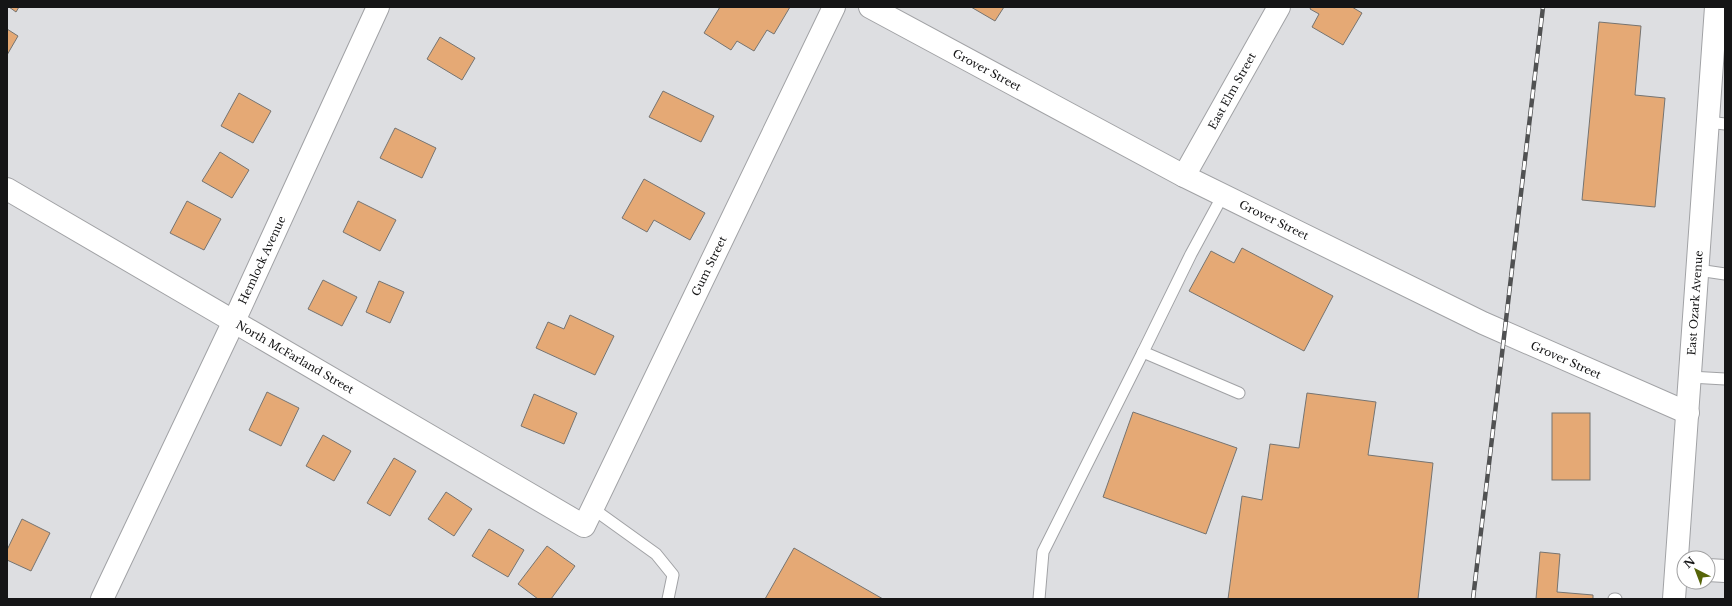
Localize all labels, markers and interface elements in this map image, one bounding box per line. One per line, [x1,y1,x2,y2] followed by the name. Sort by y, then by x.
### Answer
[950,46,1024,94] street label: Grover Street
[1205,49,1259,132] street label: East Elm Street
[1237,197,1312,243] street label: Grover Street
[235,214,289,306] street label: Hemlock Avenue
[688,233,730,298] street label: Gum Street
[1684,250,1706,356] street label: East Ozark Avenue
[234,318,357,397] street label: North McFarland Street
[1529,338,1604,382] street label: Grover Street
[1676,550,1716,590] north arrow
[1681,553,1698,571] text: N

